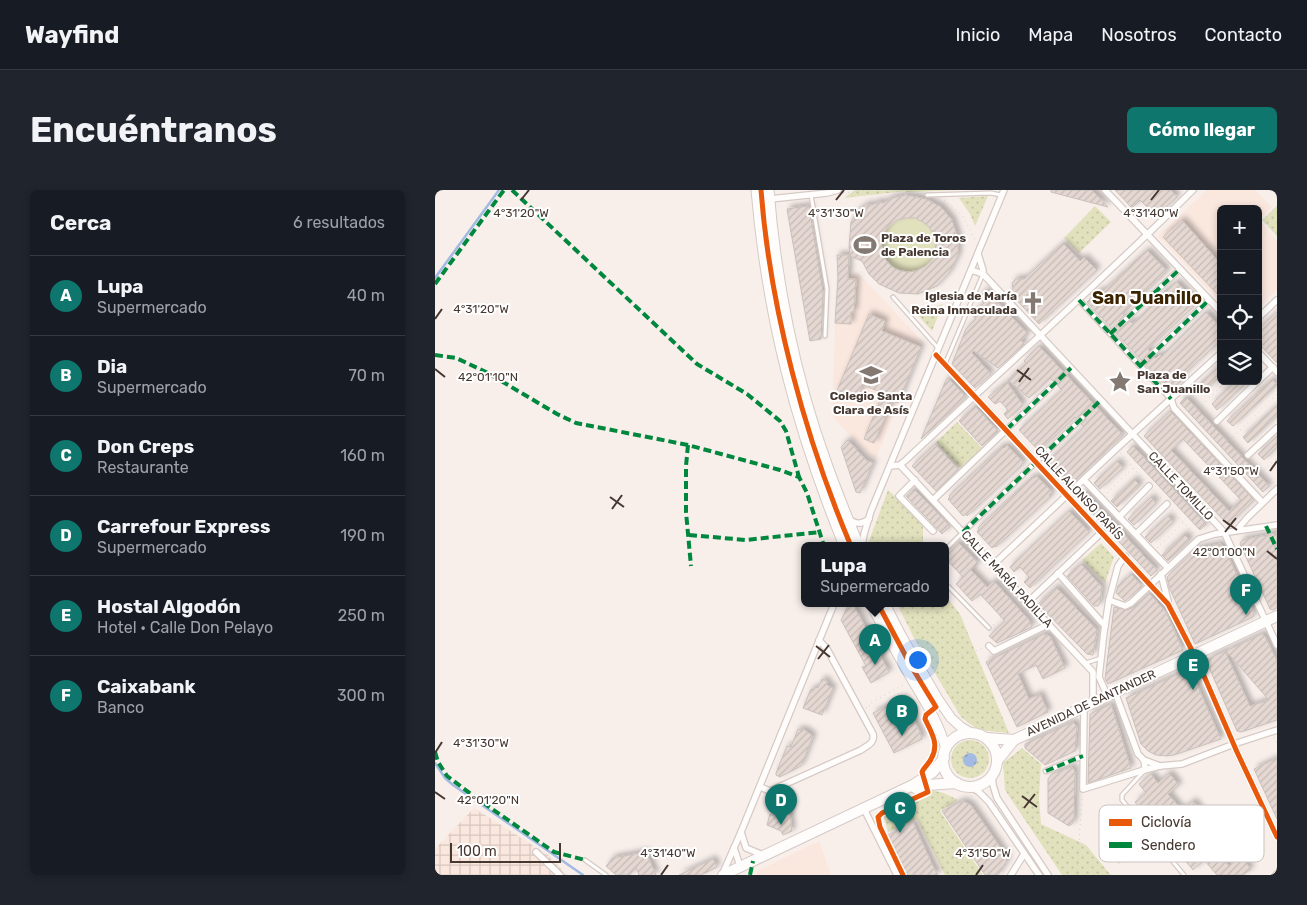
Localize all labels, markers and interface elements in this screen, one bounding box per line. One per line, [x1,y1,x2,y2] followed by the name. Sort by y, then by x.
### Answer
[25,21,119,49] text: Wayfind
[955,24,1000,46] text: Inicio
[1028,24,1073,46] text: Mapa
[1101,24,1177,46] text: Nosotros
[1205,24,1282,46] text: Contacto
[1127,107,1277,153] button: Cómo llegar
[30,109,277,151] text: Encuéntranos
[1217,205,1262,385] map controls
[1217,205,1262,250] button: +
[493,206,549,220] text: 4°31'20"W
[808,206,864,220] text: 4°31'30"W
[1123,206,1179,220] text: 4°31'40"W
[50,210,111,235] text: Cerca
[293,213,385,232] text: 6 resultados
[881,231,966,259] place label: Plaza de Toros de Palencia
[852,232,878,258] sports icon: Plaza de Toros de Palencia
[1217,250,1262,295] button: −
[97,275,144,298] text: Lupa
[60,286,72,305] text: A
[347,286,385,305] text: 40 m
[1092,287,1202,309] district label: San Juanillo
[911,289,1017,317] place label: Iglesia de María Reina Inmaculada
[1020,290,1046,316] church icon: Iglesia de María Reina Inmaculada
[1217,295,1262,340] button: locate
[97,298,207,317] text: Supermercado
[453,302,509,316] text: 4°31'20"W
[1217,340,1262,385] button: layers
[97,355,127,378] text: Dia
[858,362,884,388] school or university icon: Colegio Santa Clara de Asís
[60,366,72,385] text: B
[348,366,385,385] text: 70 m
[1137,368,1210,396] place label: Plaza de San Juanillo
[1107,369,1133,395] place icon: Plaza de San Juanillo
[458,370,518,384] text: 42°01'10"N
[97,378,207,397] text: Supermercado
[830,389,912,417] place label: Colegio Santa Clara de Asís
[97,435,194,458] text: Don Creps
[1032,443,1126,543] street label: CALLE ALONSO PARÍS
[60,446,72,465] text: C
[340,446,385,465] text: 160 m
[1146,449,1216,523] street label: CALLE TOMILLO
[97,458,189,477] text: Restaurante
[1203,464,1259,478] text: 4°31'50"W
[97,515,270,538] text: Carrefour Express
[60,526,72,545] text: D
[340,526,385,545] text: 190 m
[958,528,1056,630] street label: CALLE MARÍA PADILLA
[97,538,207,557] text: Supermercado
[801,542,949,607] popup
[1193,545,1255,559] text: 42°01'00"N
[820,554,867,577] text: Lupa
[1230,574,1262,615] pin: F
[820,577,930,596] text: Supermercado
[97,595,241,618] text: Hostal Algodón
[61,606,71,625] text: E
[338,606,385,625] text: 250 m
[97,618,273,637] text: Hotel · Calle Don Pelayo
[859,624,891,665] pin: A
[905,647,931,673] your location
[1177,649,1209,690] pin: E
[1024,667,1158,739] street label: AVENIDA DE SANTANDER
[97,675,196,698] text: Caixabank
[61,686,71,705] text: F
[337,686,385,705] text: 300 m
[886,695,918,736] pin: B
[97,698,144,717] text: Banco
[453,736,509,750] text: 4°31'30"W
[765,784,797,825] pin: D
[884,792,916,833] pin: C
[457,793,519,807] text: 42°01'20"N
[1099,805,1264,862] legend
[1141,814,1192,831] text: Ciclovía
[1141,837,1195,854] text: Sendero
[450,840,561,863] scale bar
[457,843,497,860] text: 100 m
[640,846,696,860] text: 4°31'40"W
[955,846,1011,860] text: 4°31'50"W

